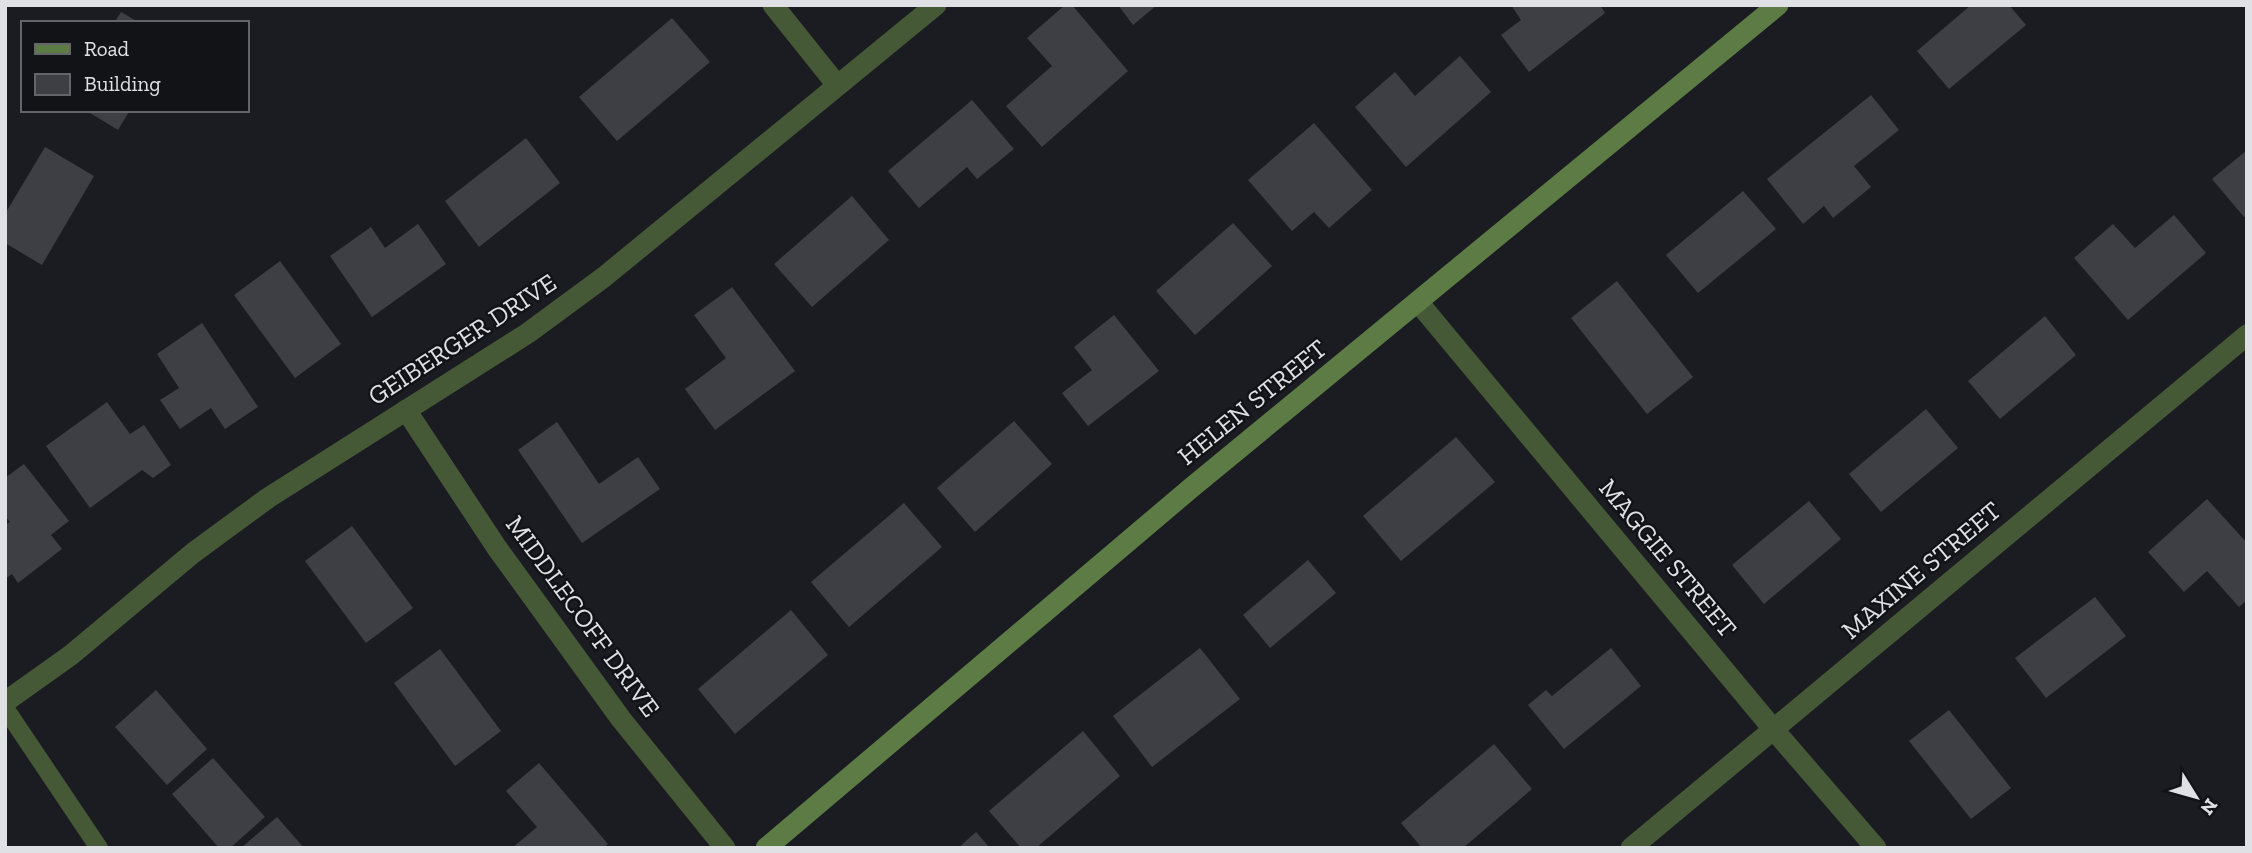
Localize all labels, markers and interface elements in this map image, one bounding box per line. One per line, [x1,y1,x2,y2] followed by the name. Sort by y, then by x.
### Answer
[21,21,248,112] legend
[84,36,130,61] text: Road
[84,71,161,96] text: Building
[362,266,562,412] street label: GEIBERGER DRIVE
[1171,332,1333,472] street label: HELEN STREET
[1592,472,1744,644] street label: MAGGIE STREET
[1835,494,2007,646] street label: MAXINE STREET
[499,509,667,723] street label: MIDDLECOFF DRIVE
[2161,762,2231,832] north arrow
[2196,794,2223,820] text: N

